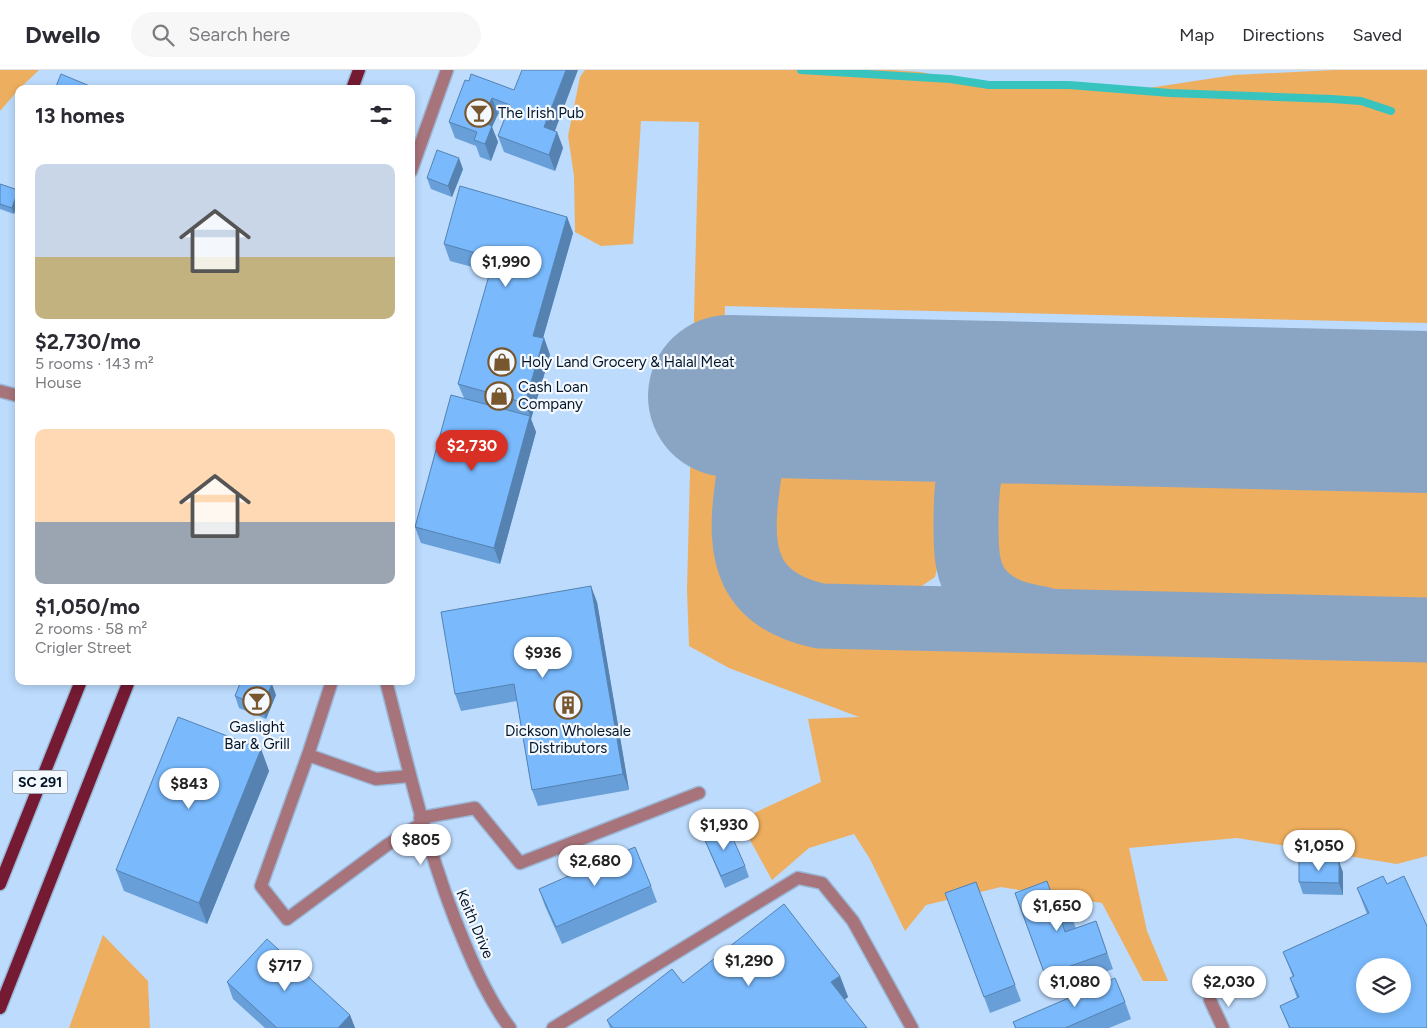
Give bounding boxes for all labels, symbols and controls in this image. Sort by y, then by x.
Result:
search box [131,12,481,57]
text: Dwello [25,20,101,49]
icon: search [149,21,177,49]
text: Search here [189,23,290,46]
text: Map [1179,24,1214,46]
text: Directions [1242,24,1324,46]
text: Saved [1352,24,1402,46]
bar icon: The Irish Pub [464,98,494,128]
icon: filters [367,101,395,129]
text: 13 homes [35,103,124,128]
place label: The Irish Pub [498,104,584,122]
icon: home [170,196,260,286]
pin: $1,990 [465,246,547,288]
text: $1,990 [482,252,530,271]
text: $2,730/mo [35,329,141,354]
shop icon: Holy Land Grocery & Halal Meat [487,347,517,377]
place label: Holy Land Grocery & Halal Meat [521,353,735,371]
text: 5 rooms · 143 m² [35,354,154,373]
text: House [35,373,81,392]
place label: Cash Loan Company [518,378,588,413]
shop icon: Cash Loan Company [484,381,514,411]
pin: $2,730 [431,430,513,472]
text: $2,730 [447,436,497,455]
icon: home [170,461,260,551]
text: $1,050/mo [35,594,140,619]
text: 2 rooms · 58 m² [35,619,147,638]
pin: $936 [513,636,573,679]
text: Crigler Street [35,638,131,657]
text: $936 [525,643,561,662]
bar icon: Gaslight Bar & Grill [242,686,272,716]
building icon: Dickson Wholesale Distributors [553,690,583,720]
place label: Gaslight Bar & Grill [224,718,290,753]
place label: Dickson Wholesale Distributors [505,722,631,757]
pin: $843 [159,768,219,810]
road number: SC 291 [12,770,68,794]
text: $843 [170,774,208,793]
pin: $1,930 [683,808,765,851]
text: $1,930 [700,815,748,834]
pin: $805 [391,824,451,866]
text: $805 [402,830,440,849]
pin: $1,050 [1278,830,1360,872]
text: $1,050 [1294,836,1344,855]
pin: $2,680 [554,844,636,887]
text: $2,680 [569,851,621,870]
street label: Keith Drive [452,887,498,961]
pin: $1,650 [1016,890,1098,932]
text: $1,650 [1033,896,1081,915]
pin: $1,290 [708,944,790,987]
pin: $717 [255,950,315,992]
text: $1,290 [725,951,773,970]
text: $717 [268,956,302,975]
map controls [1356,958,1411,1013]
button: layers [1356,958,1411,1013]
pin: $1,080 [1034,966,1116,1008]
pin: $2,030 [1188,966,1270,1008]
text: $1,080 [1050,972,1100,991]
text: $2,030 [1203,972,1255,991]

